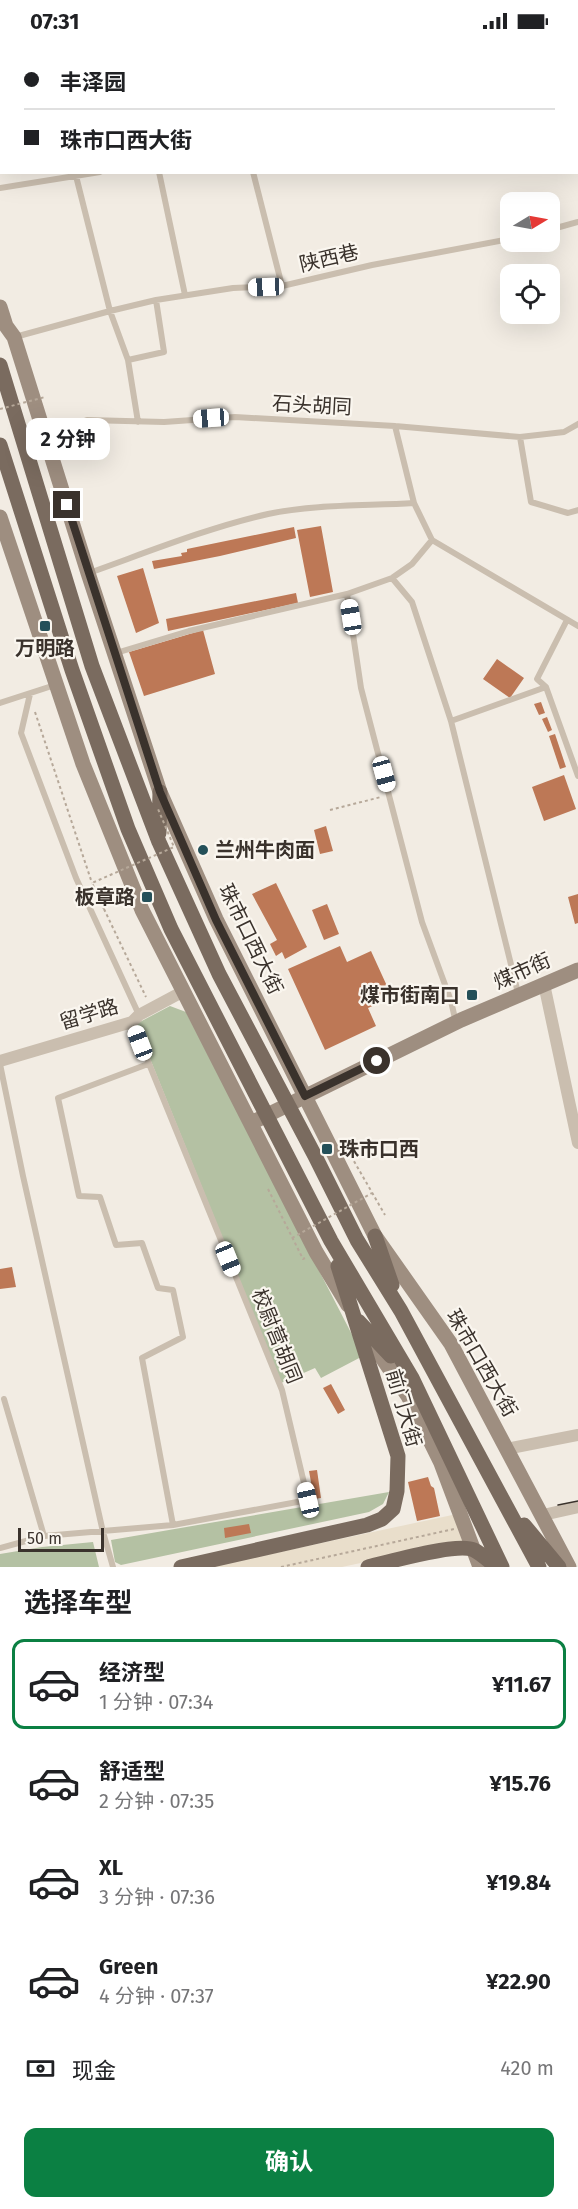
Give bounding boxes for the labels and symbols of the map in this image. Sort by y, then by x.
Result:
north arrow [500,192,560,252]
street label: 陕西巷 [297,240,361,276]
car [248,277,284,297]
street label: 石头胡同 [271,391,353,419]
car [192,408,230,428]
callout: 2 分钟 [25,418,109,460]
route end [53,491,80,518]
car [339,598,363,636]
marker: 万明路 [38,619,52,633]
place label: 万明路 [15,636,75,660]
car [371,754,397,794]
place label: 兰州牛肉面 [215,838,315,862]
marker: 兰州牛肉面 [196,843,210,857]
street label: 珠市口西大街 [214,880,288,998]
place label: 板章路 [75,885,135,909]
marker: 板章路 [140,890,154,904]
street label: 煤市街 [490,948,554,994]
place label: 煤市街南口 [360,983,460,1007]
marker: 煤市街南口 [465,988,479,1002]
street label: 留学路 [57,994,121,1034]
car [125,1023,155,1063]
route start [363,1047,390,1074]
place label: 珠市口西 [339,1137,419,1161]
marker: 珠市口西 [320,1142,334,1156]
car [213,1239,243,1279]
street label: 校尉营胡同 [247,1285,307,1387]
street label: 珠市口西大街 [442,1305,522,1421]
street label: 前门大街 [381,1366,427,1450]
car [295,1480,321,1520]
scale bar [18,1525,104,1552]

